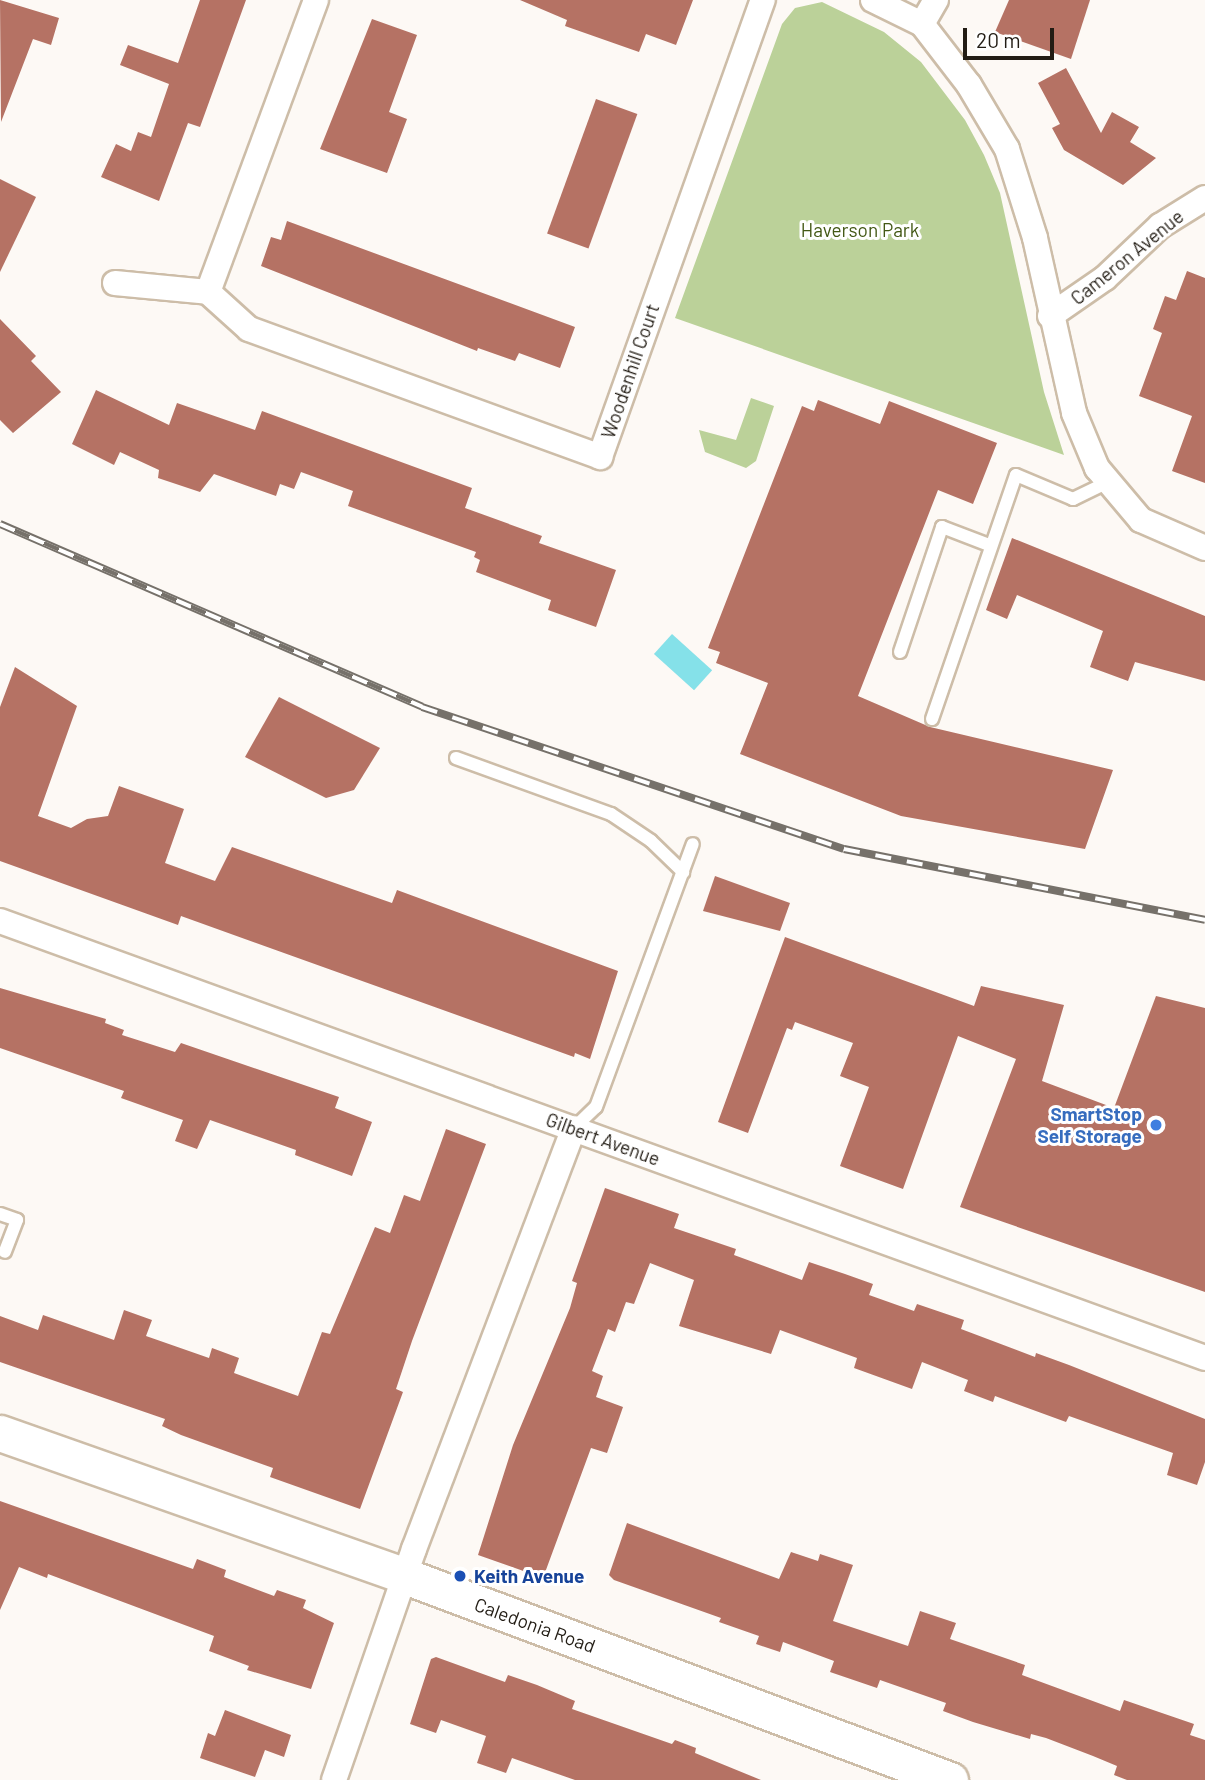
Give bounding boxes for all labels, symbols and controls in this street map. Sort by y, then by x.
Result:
scale bar [967,14,1058,58]
text: 20 m [976,27,1021,52]
street label: Cameron Avenue [1066,205,1188,309]
park label: Haverson Park [801,219,919,241]
street label: Woodenhill Court [596,301,664,441]
place label: SmartStop Self Storage [1037,1103,1142,1147]
street label: Gilbert Avenue [543,1108,663,1170]
marker: SmartStop Self Storage [1148,1117,1164,1133]
place label: Keith Avenue [474,1565,584,1587]
marker: Keith Avenue [452,1568,468,1584]
street label: Caledonia Road [471,1593,599,1657]

